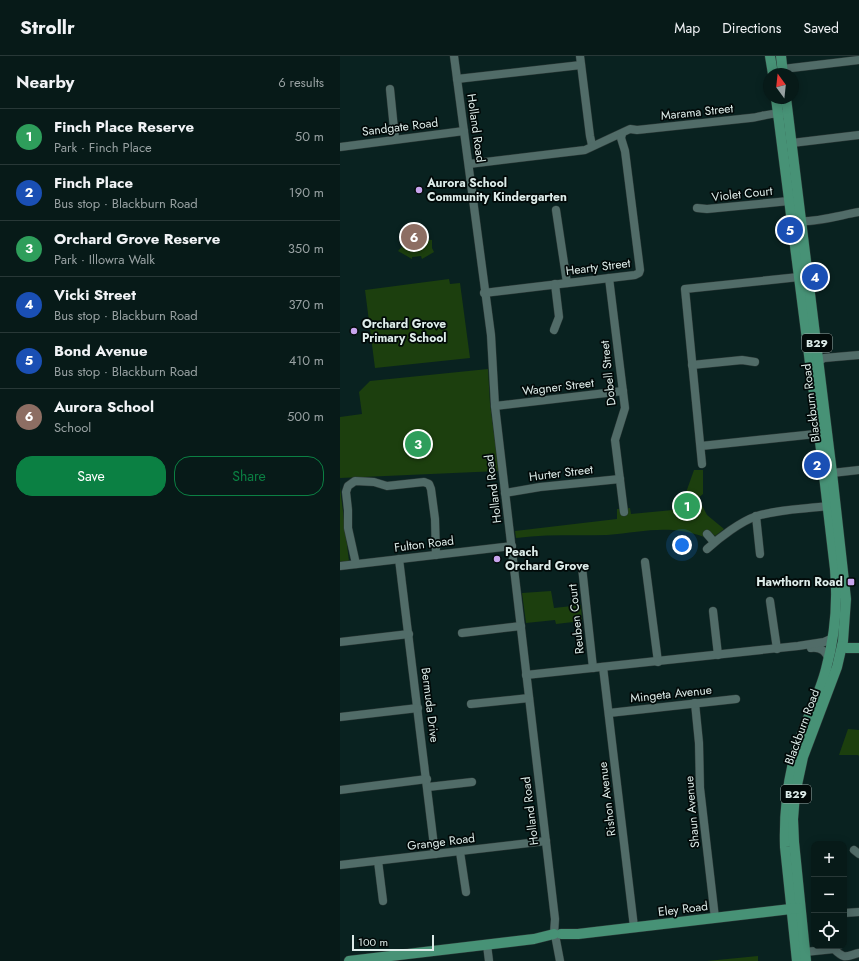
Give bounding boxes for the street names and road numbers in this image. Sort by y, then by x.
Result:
street label: Holland Road [462,93,490,163]
street label: Marama Street [660,99,734,125]
street label: Sandgate Road [361,113,439,141]
street label: Violet Court [711,182,773,206]
street label: Hearty Street [565,254,631,280]
road number: B29 [802,334,832,352]
street label: Dobell Street [596,339,620,407]
street label: Blackburn Road [797,363,825,443]
street label: Wagner Street [521,374,595,400]
street label: Holland Road [480,454,506,524]
street label: Hurter Street [528,460,594,486]
street label: Fulton Road [393,531,455,557]
street label: Reuben Court [563,583,589,655]
street label: Bermuda Drive [416,666,444,744]
street label: Mingeta Avenue [629,681,713,707]
street label: Blackburn Road [780,687,824,767]
street label: Rishon Avenue [594,761,620,837]
street label: Shaun Avenue [680,775,704,849]
street label: Holland Road [517,776,543,846]
road number: B29 [781,785,811,803]
street label: Grange Road [406,829,476,855]
street label: Eley Road [657,897,709,921]

